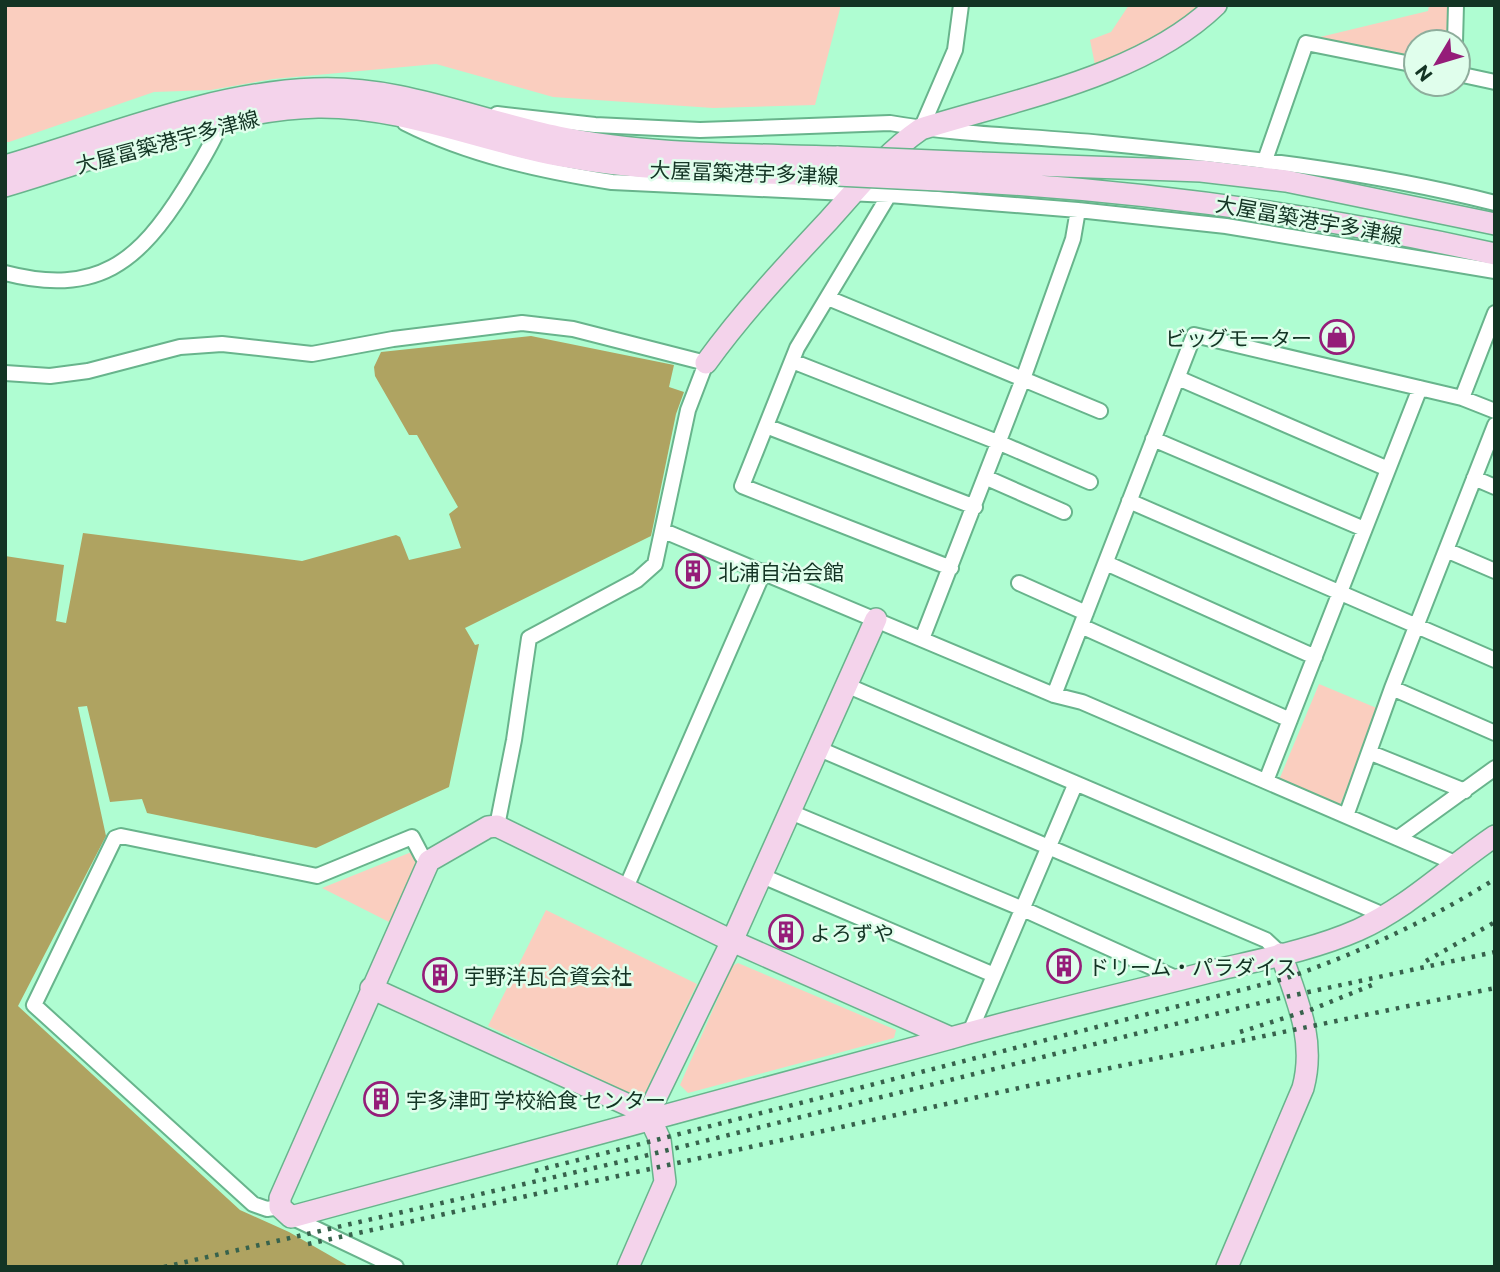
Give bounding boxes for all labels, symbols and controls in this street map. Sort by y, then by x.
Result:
north arrow [1402,28,1472,98]
text: N [1410,61,1437,86]
street label: 大屋冨築港宇多津線 [72,104,262,178]
street label: 大屋冨築港宇多津線 [649,156,839,188]
street label: 大屋冨築港宇多津線 [1214,190,1404,248]
shop icon: ビッグモーター [1318,318,1356,356]
place label: ビッグモーター [1165,325,1312,350]
building icon: 北浦自治会館 [674,552,712,590]
place label: 北浦自治会館 [718,559,844,584]
building icon: よろずや [767,913,805,951]
place label: よろずや [810,920,894,945]
building icon: ドリーム・パラダイス [1045,947,1083,985]
place label: ドリーム・パラダイス [1088,954,1297,979]
building icon: 宇野洋瓦合資会社 [421,956,459,994]
place label: 宇野洋瓦合資会社 [464,963,632,988]
building icon: 宇多津町 学校給食 センター [362,1080,400,1118]
place label: 宇多津町 学校給食 センター [406,1087,666,1112]

